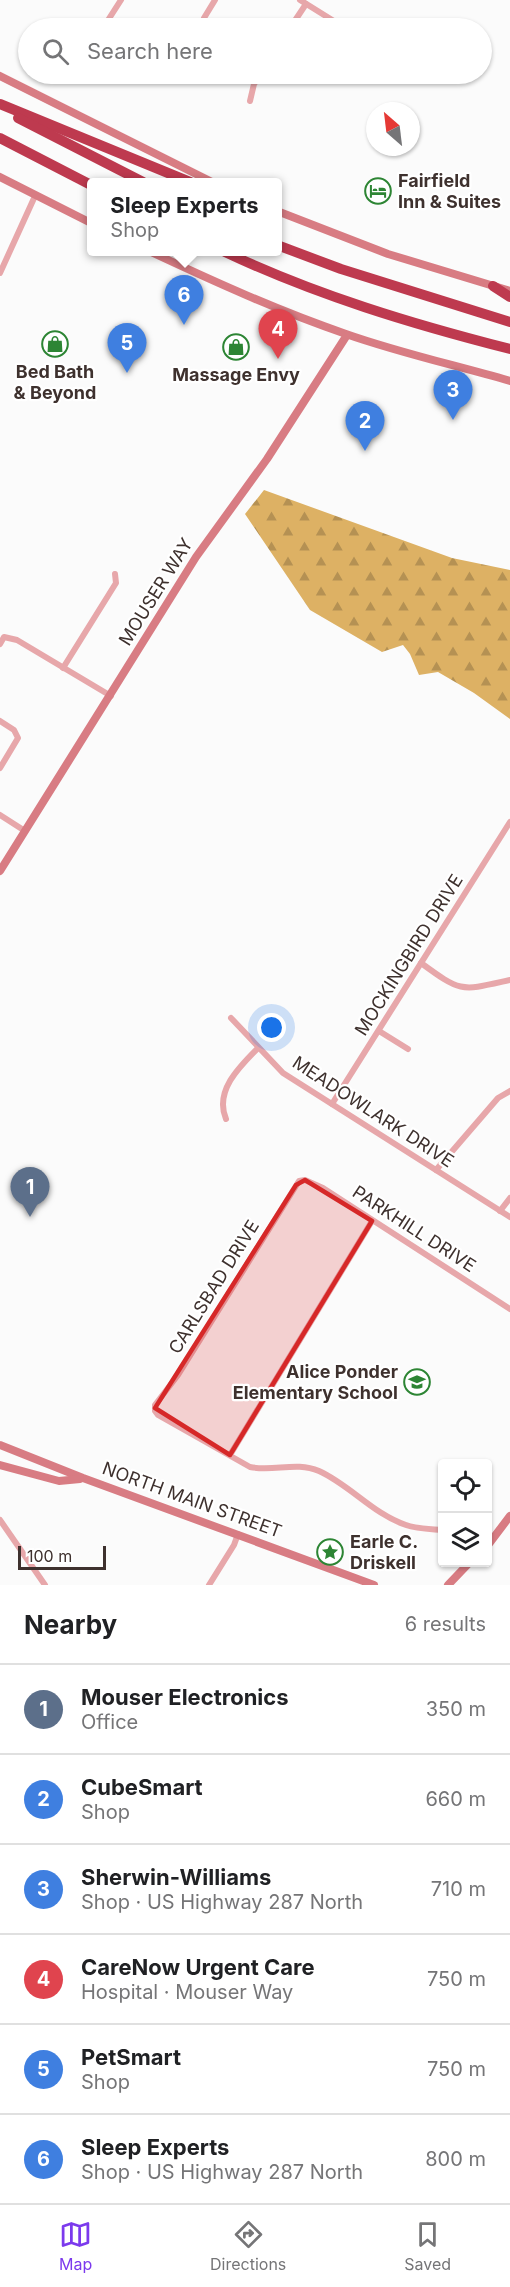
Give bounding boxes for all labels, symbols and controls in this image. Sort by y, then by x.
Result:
search box [18,18,492,84]
icon: search [39,35,72,68]
text: Search here [87,38,213,64]
north arrow [366,102,420,156]
place label: Fairfield Inn & Suites [398,170,501,212]
hotel icon: Fairfield Inn & Suites [363,176,393,206]
popup [87,178,282,256]
text: Sleep Experts [110,192,259,218]
text: Shop [110,218,159,242]
pin: 6 [164,276,204,325]
pin: 4 [258,310,298,359]
pin: 5 [108,324,146,373]
shop icon: Bed Bath & Beyond [40,329,70,359]
shop icon: Massage Envy [221,332,251,362]
place label: Bed Bath & Beyond [14,361,96,403]
place label: Massage Envy [172,364,300,385]
pin: 3 [434,370,472,420]
pin: 2 [346,402,385,451]
street label: MOUSER WAY [114,534,197,649]
street label: MOCKINGBIRD DRIVE [350,870,467,1039]
your location [257,1013,286,1042]
street label: MEADOWLARK DRIVE [289,1052,458,1172]
pin: 1 [10,1168,50,1217]
street label: PARKHILL DRIVE [349,1181,480,1276]
street label: CARLSBAD DRIVE [164,1216,263,1357]
place label: Alice Ponder Elementary School [233,1361,398,1403]
school or university icon: Alice Ponder Elementary School [402,1367,432,1397]
street label: NORTH MAIN STREET [100,1457,285,1542]
map controls [438,1459,492,1567]
button: locate [438,1459,492,1513]
button: layers [438,1513,492,1567]
place label: Earle C. Driskell [350,1531,418,1573]
place icon: Earle C. Driskell [315,1537,345,1567]
scale bar [18,1543,106,1570]
text: 100 m [27,1546,72,1566]
text: Nearby [24,1609,117,1640]
text: 6 results [405,1612,486,1636]
text: Mouser Electronics [81,1684,289,1710]
text: 1 [39,1697,48,1721]
text: 350 m [426,1697,486,1721]
text: Office [81,1710,138,1734]
text: CubeSmart [81,1774,203,1800]
text: 2 [37,1787,50,1811]
text: 660 m [425,1787,486,1811]
text: Shop [81,1800,130,1824]
text: Sherwin-Williams [81,1864,271,1890]
text: 3 [37,1877,50,1901]
text: 710 m [431,1877,486,1901]
text: Shop · US Highway 287 North [81,1890,363,1914]
text: CareNow Urgent Care [81,1954,315,1980]
text: 4 [37,1967,50,1991]
text: 750 m [427,1967,486,1991]
text: Hospital · Mouser Way [81,1980,293,2004]
text: PetSmart [81,2044,181,2070]
text: 5 [37,2057,50,2081]
text: 750 m [427,2057,486,2081]
text: Shop [81,2070,130,2094]
text: Sleep Experts [81,2134,229,2160]
text: 6 [37,2147,50,2171]
text: 800 m [425,2147,486,2171]
text: Shop · US Highway 287 North [81,2160,363,2184]
tab: Map [59,2218,92,2274]
tab: Directions [210,2218,286,2274]
tab: Saved [404,2218,451,2274]

